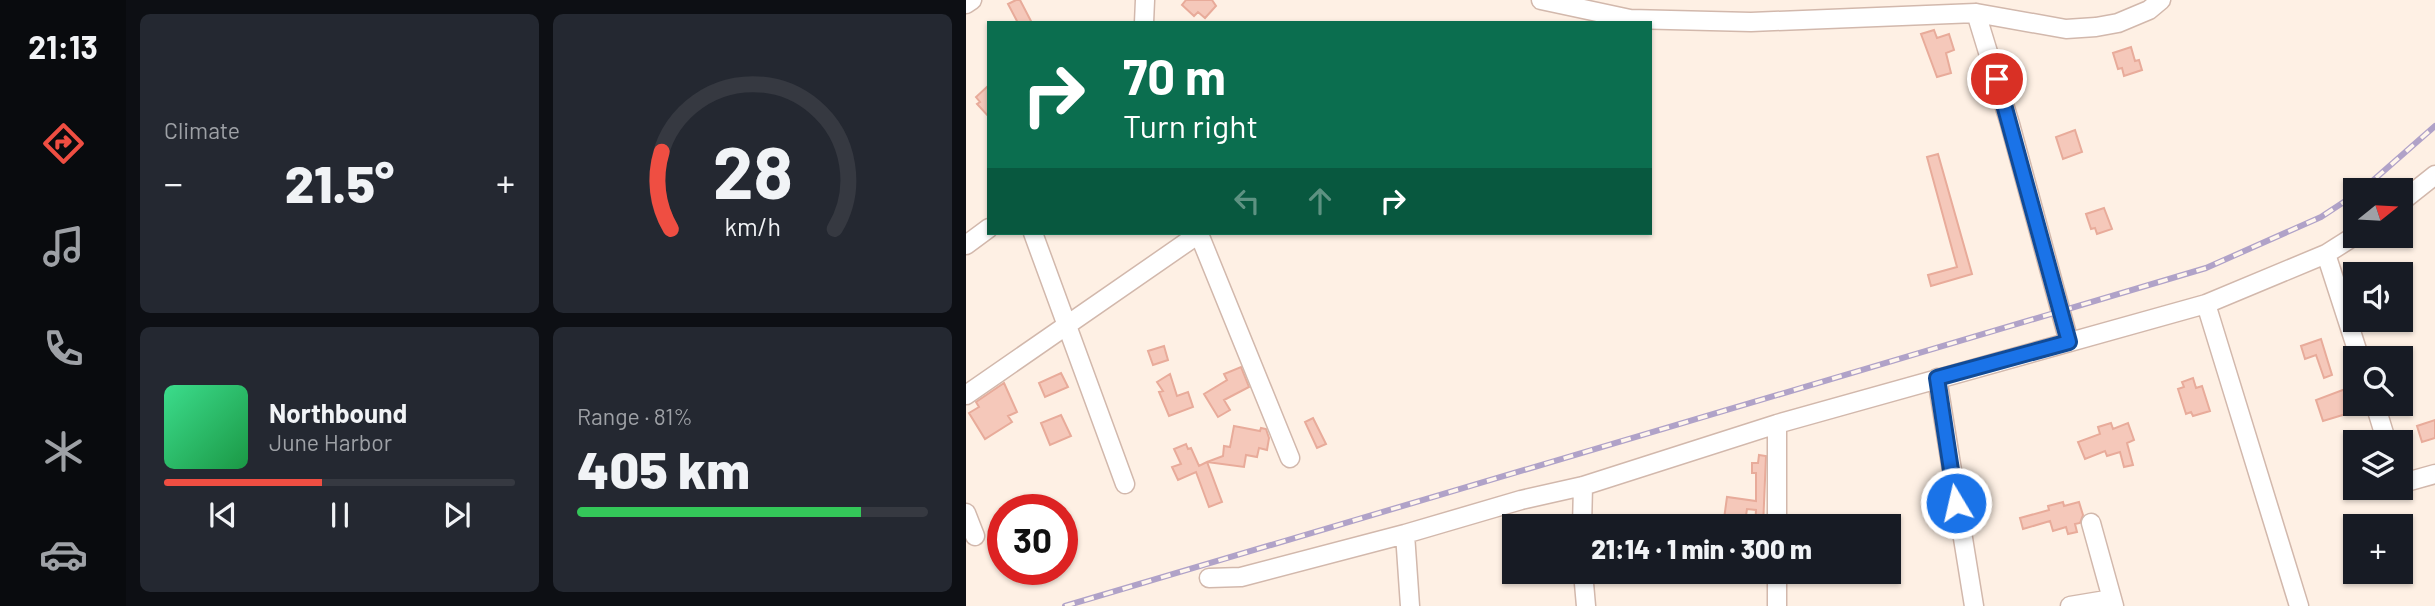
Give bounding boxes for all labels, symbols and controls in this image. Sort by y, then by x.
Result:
text: 21:13 [28,27,98,65]
text: 70 m [1123,46,1226,105]
icon: right [1008,49,1099,140]
pin [1967,49,2027,109]
icon: arrive [1978,60,2016,98]
text: Turn right [1123,106,1258,144]
text: Climate [164,116,240,144]
icon: directions [39,119,88,168]
text: 28 [712,127,793,215]
text: 21.5° [285,151,394,213]
text: − [164,159,183,205]
text: + [496,159,515,205]
north arrow [2343,178,2413,248]
map controls [2343,178,2413,584]
icon: left [1228,182,1266,220]
icon: ahead [1301,182,1339,220]
icon: right [1374,182,1412,220]
text: km/h [724,211,781,241]
icon: music [39,222,88,271]
button: sound [2343,262,2413,332]
icon: phone [39,324,88,373]
button: search [2343,346,2413,416]
text: Northbound [269,397,407,428]
text: Range · 81% [577,402,693,430]
icon: climate [39,427,88,476]
text: June Harbor [269,428,392,456]
button: layers [2343,430,2413,500]
text: 405 km [577,437,750,499]
position arrow [1919,466,1993,540]
speed limit sign: 30 [987,494,1078,585]
icon: previous [204,496,242,534]
icon: pause [321,496,359,534]
icon: next [438,496,476,534]
button: + [2343,514,2413,584]
icon: car [39,530,88,579]
text: 21:14 · 1 min · 300 m [1591,533,1812,564]

